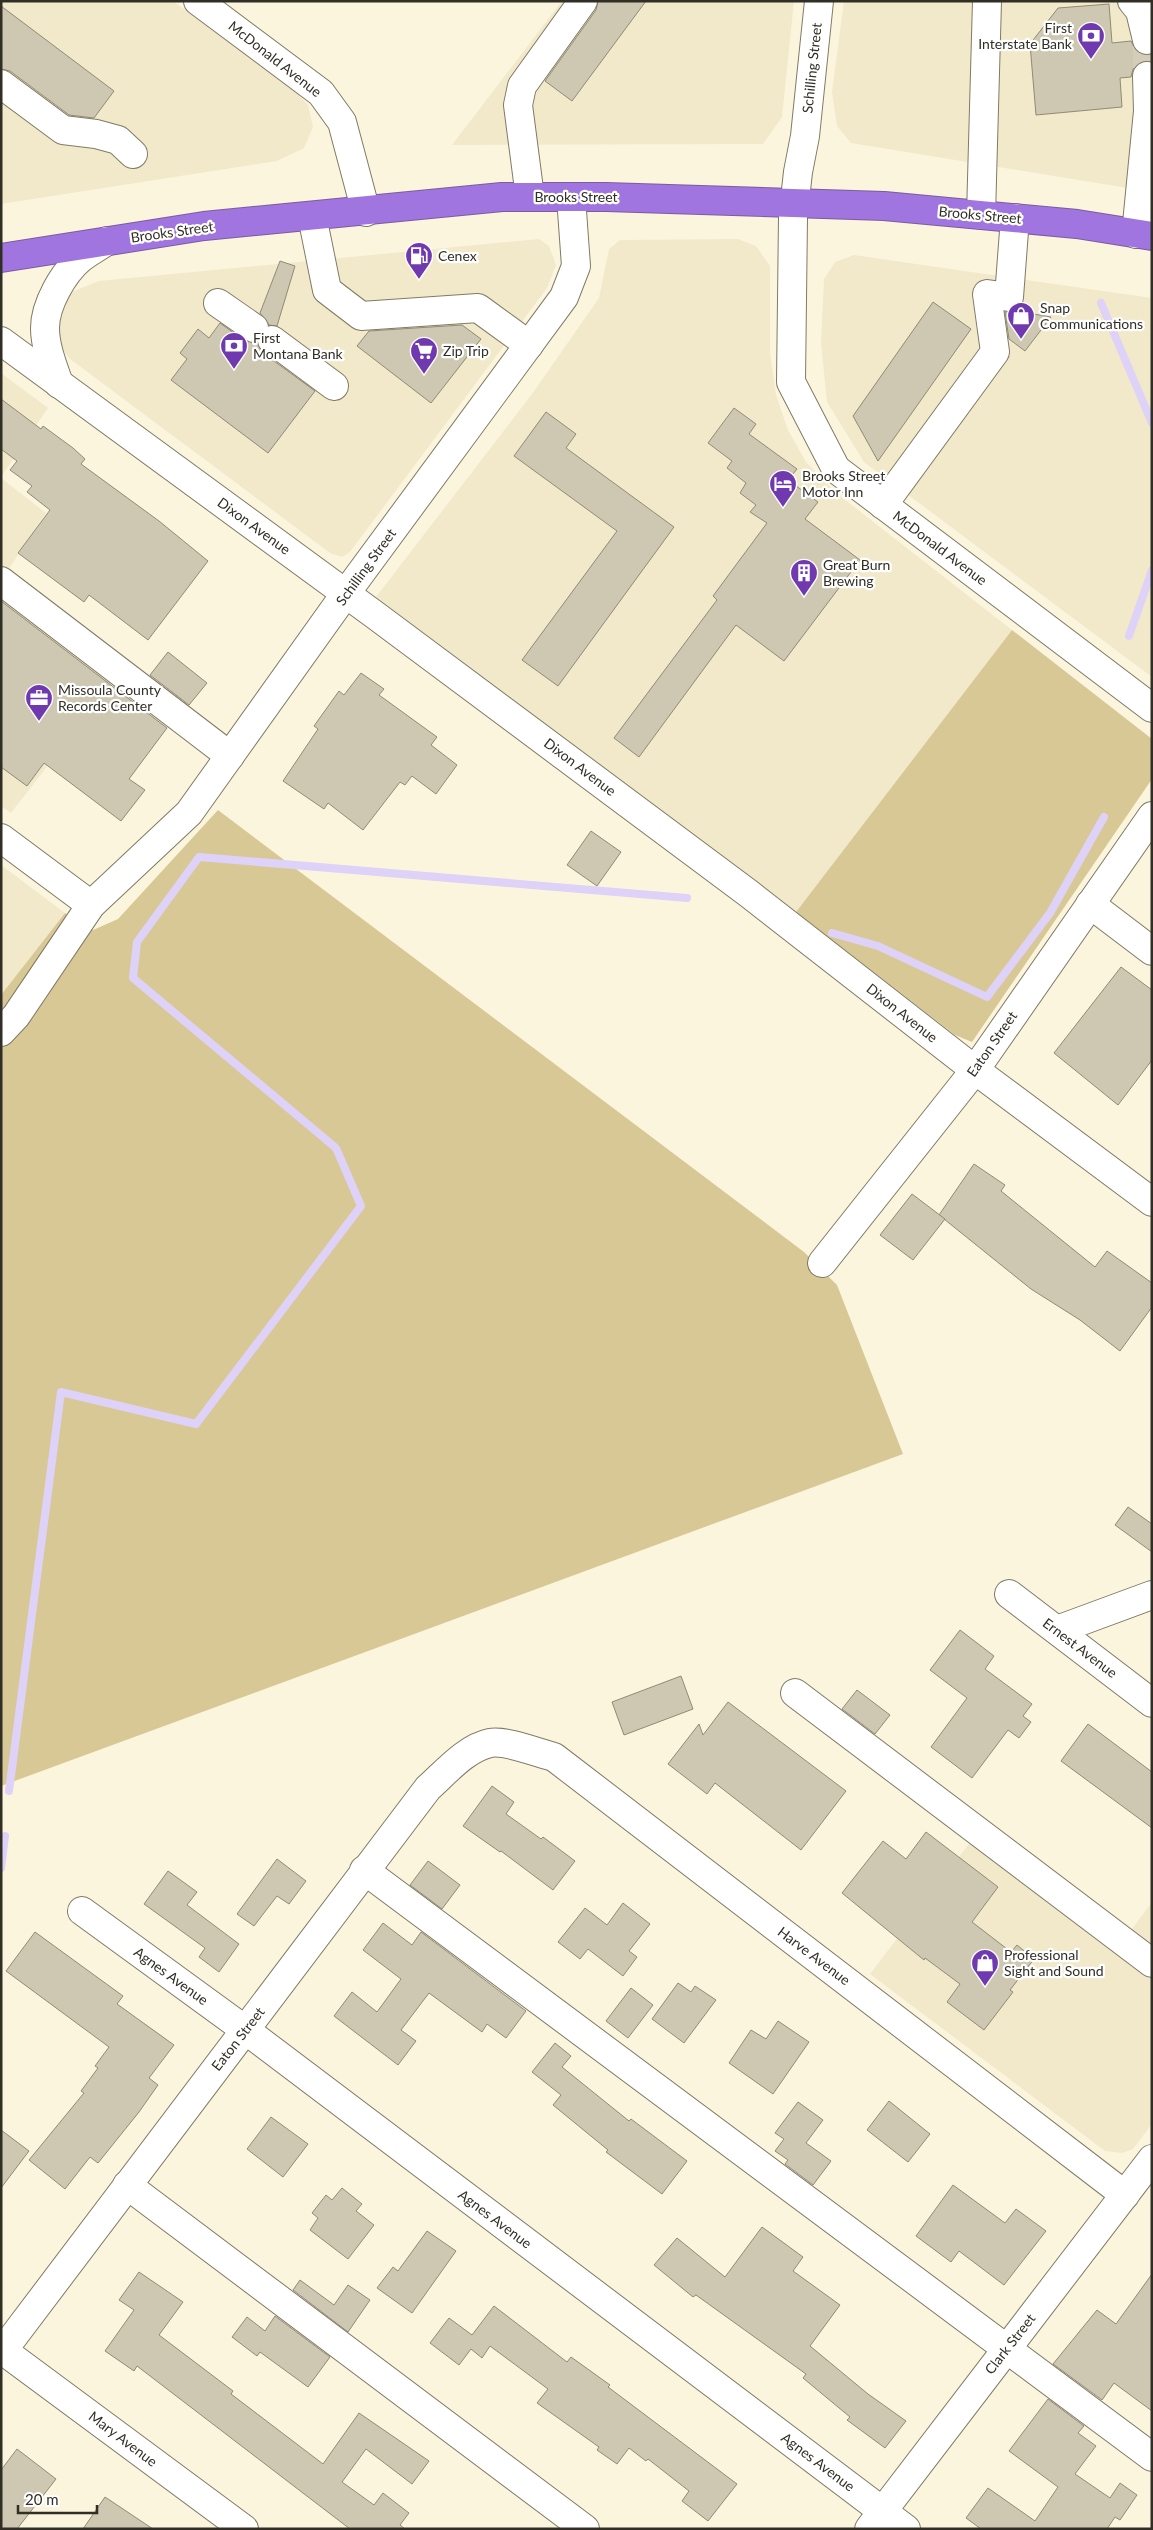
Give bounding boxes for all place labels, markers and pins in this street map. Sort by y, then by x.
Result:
place label: First Interstate Bank [978,19,1073,52]
bank icon: First Interstate Bank [1076,21,1106,60]
fuel station icon: Cenex [404,241,434,280]
place label: Cenex [438,247,477,264]
place label: Snap Communications [1040,299,1143,332]
shop icon: Snap Communications [1006,301,1036,340]
place label: First Montana Bank [253,329,343,362]
bank icon: First Montana Bank [219,331,249,370]
supermarket icon: Zip Trip [409,336,439,375]
place label: Zip Trip [443,342,489,359]
place label: Brooks Street Motor Inn [802,467,885,500]
hotel icon: Brooks Street Motor Inn [768,469,798,508]
place label: Great Burn Brewing [823,556,890,589]
building icon: Great Burn Brewing [789,558,819,597]
place label: Missoula County Records Center [58,681,162,714]
office icon: Missoula County Records Center [24,683,54,722]
place label: Professional Sight and Sound [1004,1946,1104,1979]
shop icon: Professional Sight and Sound [970,1948,1000,1987]

